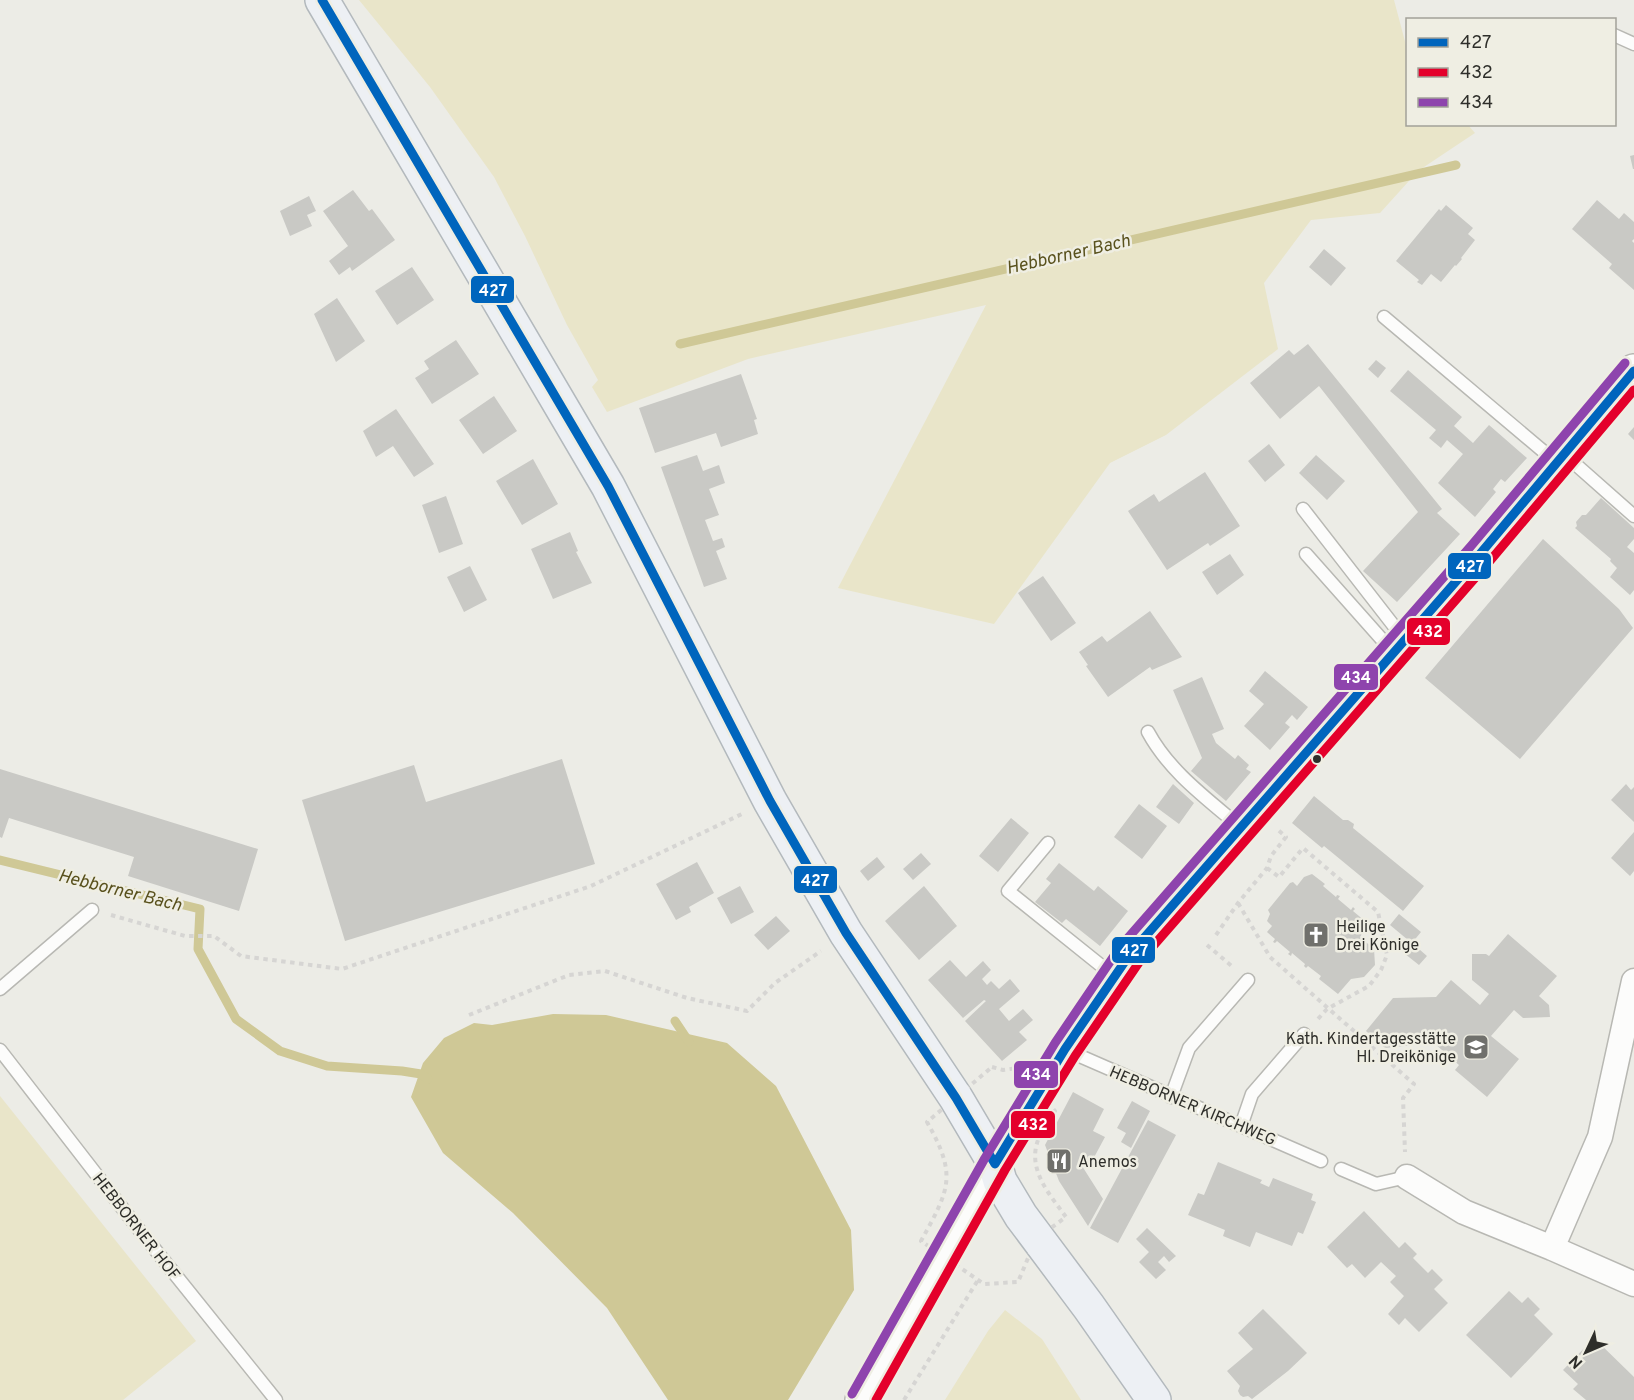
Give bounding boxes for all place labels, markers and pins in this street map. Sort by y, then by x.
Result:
unlabelled marker [1311,753,1323,765]
place label: Heilige Drei Könige [1336,918,1419,956]
church icon: Heilige Drei Könige [1301,920,1331,950]
place label: Kath. Kindertagesstätte Hl. Dreikönige [1286,1030,1456,1068]
school or university icon: Kath. Kindertagesstätte Hl. Dreikönige [1461,1032,1491,1062]
restaurant icon: Anemos [1044,1146,1074,1176]
place label: Anemos [1078,1153,1137,1173]

